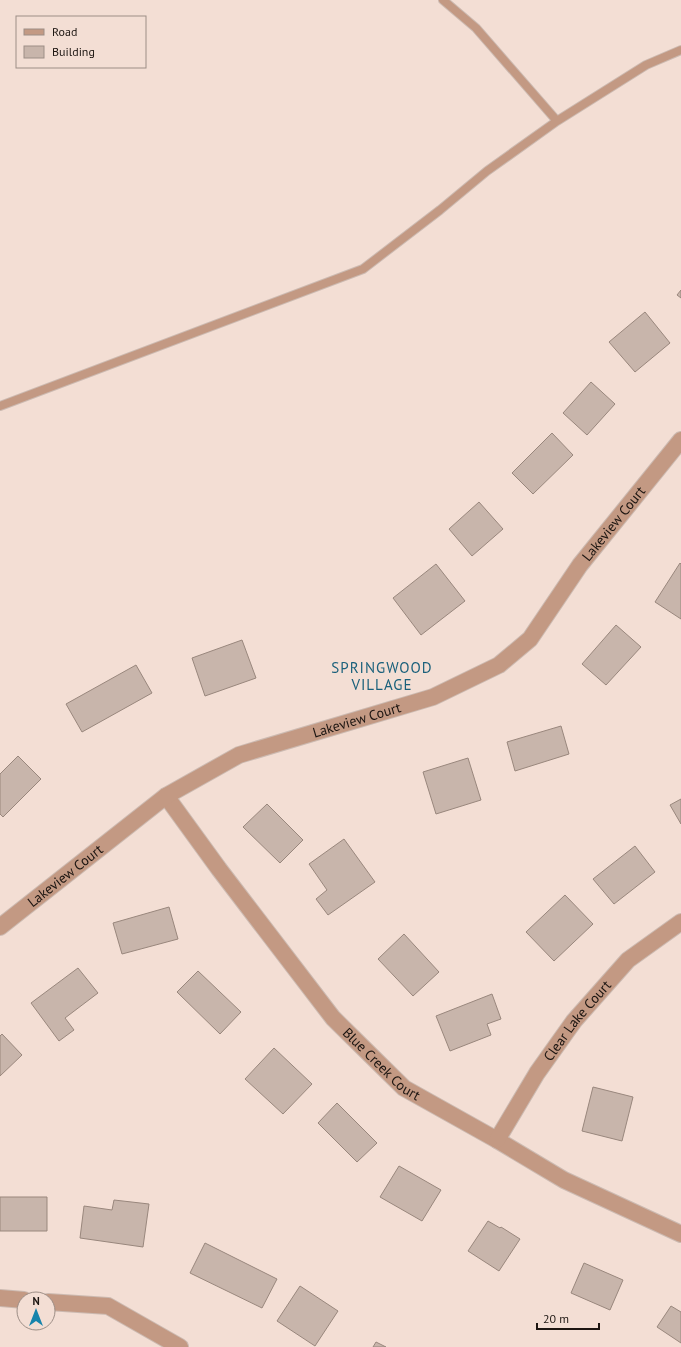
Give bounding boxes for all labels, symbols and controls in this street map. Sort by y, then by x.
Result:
legend [16,16,146,68]
text: Road [52,24,77,39]
text: Building [52,44,95,59]
street label: Lakeview Court [578,482,649,565]
district label: SPRINGWOOD VILLAGE [331,658,433,694]
street label: Lakeview Court [310,698,403,741]
street label: Lakeview Court [24,840,107,911]
street label: Clear Lake Court [539,976,615,1065]
street label: Blue Creek Court [339,1024,424,1104]
north arrow [16,1291,56,1331]
text: N [32,1294,40,1308]
scale bar [537,1305,599,1331]
text: 20 m [543,1311,569,1326]

